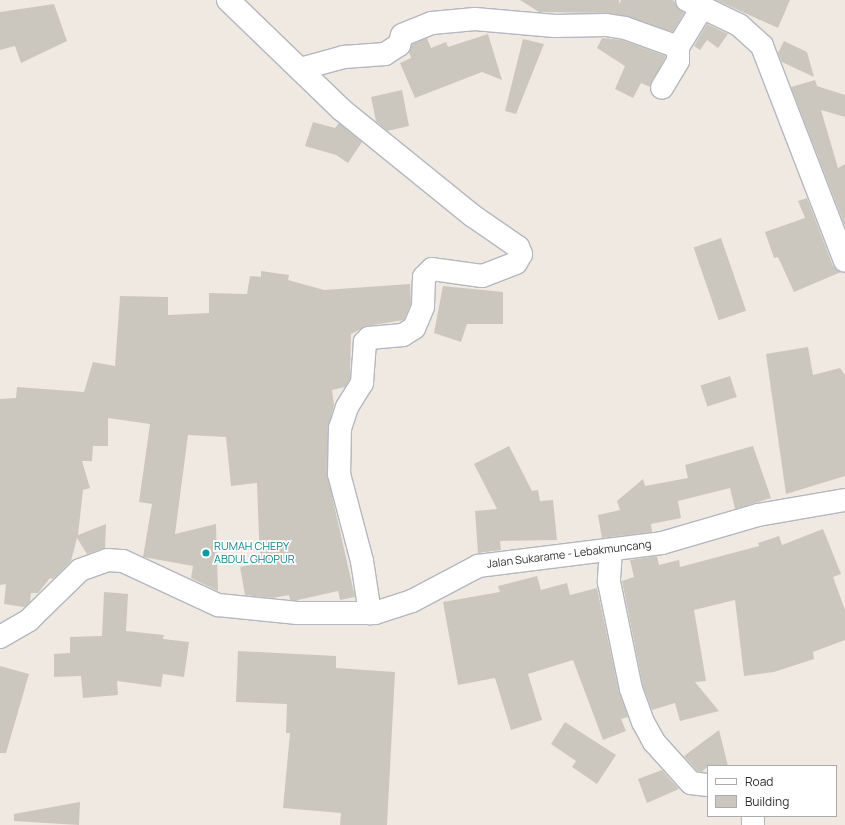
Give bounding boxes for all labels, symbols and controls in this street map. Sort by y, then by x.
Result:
street label: Jalan Sukarame - Lebakmuncang [486,537,652,571]
place label: RUMAH CHEPY ABDUL GHOPUR [214,540,295,566]
marker: RUMAH CHEPY ABDUL GHOPUR [201,548,211,558]
legend [707,765,837,817]
text: Road [745,773,773,790]
text: Building [745,793,789,810]

